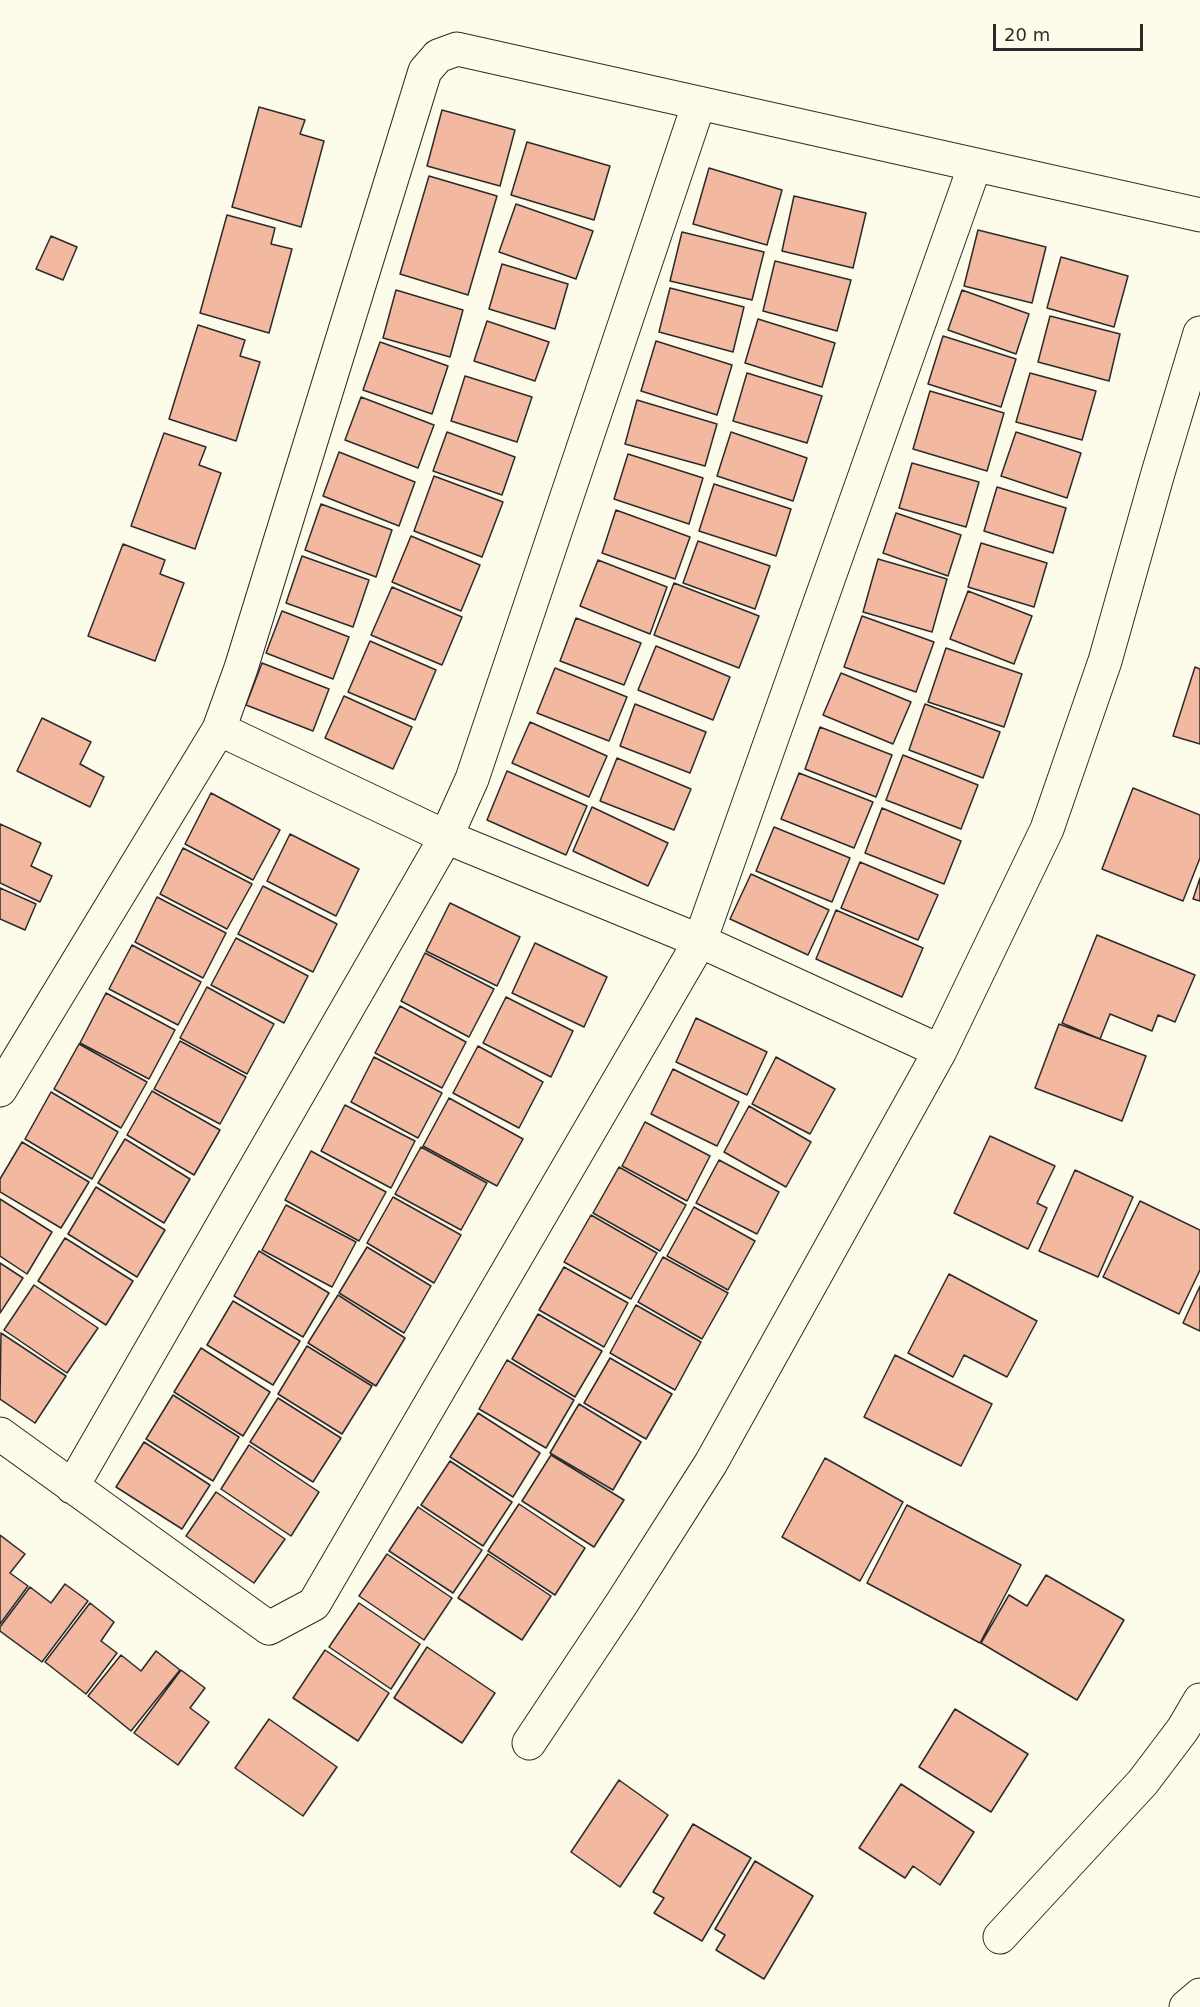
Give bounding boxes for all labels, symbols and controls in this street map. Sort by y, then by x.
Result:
scale bar [996,12,1146,50]
text: 20 m [1004,24,1050,45]

